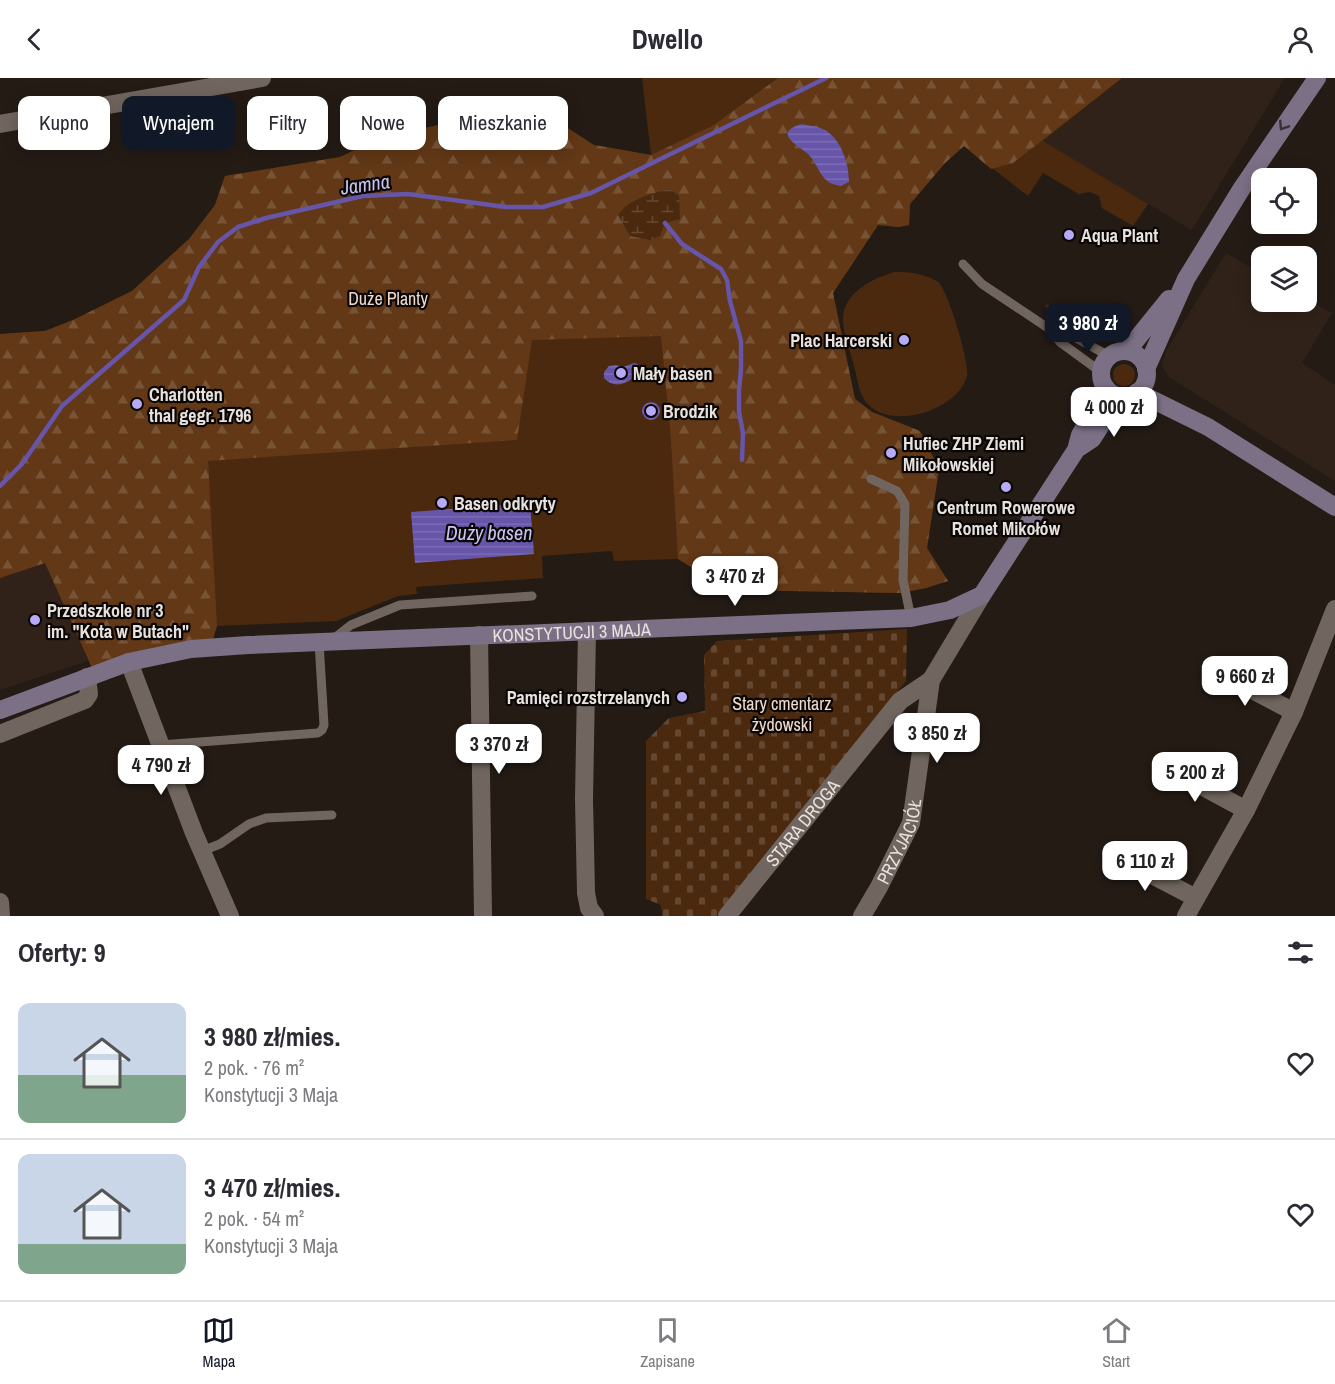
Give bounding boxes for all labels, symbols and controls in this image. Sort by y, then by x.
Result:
text: Dwello [632,21,703,57]
icon: back [18,23,51,56]
icon: person [1284,23,1317,56]
chip: Kupno [18,96,110,150]
chip: Wynajem [122,96,235,150]
chip: Filtry [247,96,328,150]
chip: Nowe [340,96,426,150]
chip: Mieszkanie [438,96,568,150]
one-way arrow [1279,119,1290,130]
water label: Jamna [338,167,391,201]
map controls [1251,168,1317,312]
button: locate [1251,168,1317,234]
place label: Aqua Plant [1081,223,1158,248]
marker: Aqua Plant [1062,228,1076,242]
button: layers [1251,246,1317,312]
park label: Duże Planty [348,286,428,311]
pin: 3 980 zł [1026,303,1150,354]
text: 3 980 zł [1059,309,1117,336]
place label: Plac Harcerski [790,328,892,353]
marker: Plac Harcerski [897,333,911,347]
place label: Mały basen [633,361,713,386]
marker: Mały basen [614,366,628,380]
place label: Charlotten thal gegr. 1796 [149,382,252,428]
pin: 4 000 zł [1052,387,1176,438]
text: 4 000 zł [1085,393,1143,420]
marker: Charlotten thal gegr. 1796 [130,397,144,411]
place label: Brodzik [663,399,718,424]
marker: Brodzik [644,404,658,418]
place label: Hufiec ZHP Ziemi Mikołowskiej [903,431,1024,477]
marker: Hufiec ZHP Ziemi Mikołowskiej [884,446,898,460]
marker: Centrum Rowerowe Romet Mikołów [999,480,1013,494]
place label: Basen odkryty [454,491,557,516]
place label: Centrum Rowerowe Romet Mikołów [937,495,1075,541]
marker: Basen odkryty [435,496,449,510]
water label: Duży basen [446,519,532,546]
pin: 3 470 zł [673,556,797,607]
text: 3 470 zł [706,562,764,589]
place label: Przedszkole nr 3 im. "Kota w Butach" [47,598,189,644]
marker: Przedszkole nr 3 im. "Kota w Butach" [28,613,42,627]
street label: KONSTYTUCJI 3 MAJA [492,616,651,648]
pin: 9 660 zł [1183,656,1307,707]
text: 9 660 zł [1216,662,1274,689]
place label: Pamięci rozstrzelanych [507,685,670,710]
marker: Pamięci rozstrzelanych [675,690,689,704]
park label: Stary cmentarz żydowski [732,691,832,737]
pin: 3 850 zł [875,713,999,764]
text: 3 850 zł [908,719,966,746]
pin: 3 370 zł [437,724,561,775]
text: 3 370 zł [470,730,528,757]
pin: 4 790 zł [99,745,223,796]
text: 4 790 zł [132,751,190,778]
pin: 5 200 zł [1133,752,1257,803]
text: 5 200 zł [1166,758,1224,785]
street label: STARA DROGA [759,773,845,871]
street label: PRZYJACIÓŁ [870,797,927,888]
pin: 6 110 zł [1083,841,1207,892]
text: 6 110 zł [1116,847,1174,874]
text: Oferty: 9 [18,935,106,970]
icon: filters [1284,936,1317,969]
text: 3 980 zł/mies. [204,1019,340,1054]
icon: home [66,1027,138,1099]
icon: heart [1284,1047,1317,1080]
text: 2 pok. · 76 m² [204,1054,304,1081]
text: Konstytucji 3 Maja [204,1081,338,1108]
text: 3 470 zł/mies. [204,1170,340,1205]
icon: home [66,1178,138,1250]
icon: heart [1284,1198,1317,1231]
text: 2 pok. · 54 m² [204,1205,304,1232]
text: Konstytucji 3 Maja [204,1232,338,1259]
tab: Mapa [202,1314,235,1372]
tab: Zapisane [640,1314,695,1372]
tab: Start [1100,1314,1133,1372]

